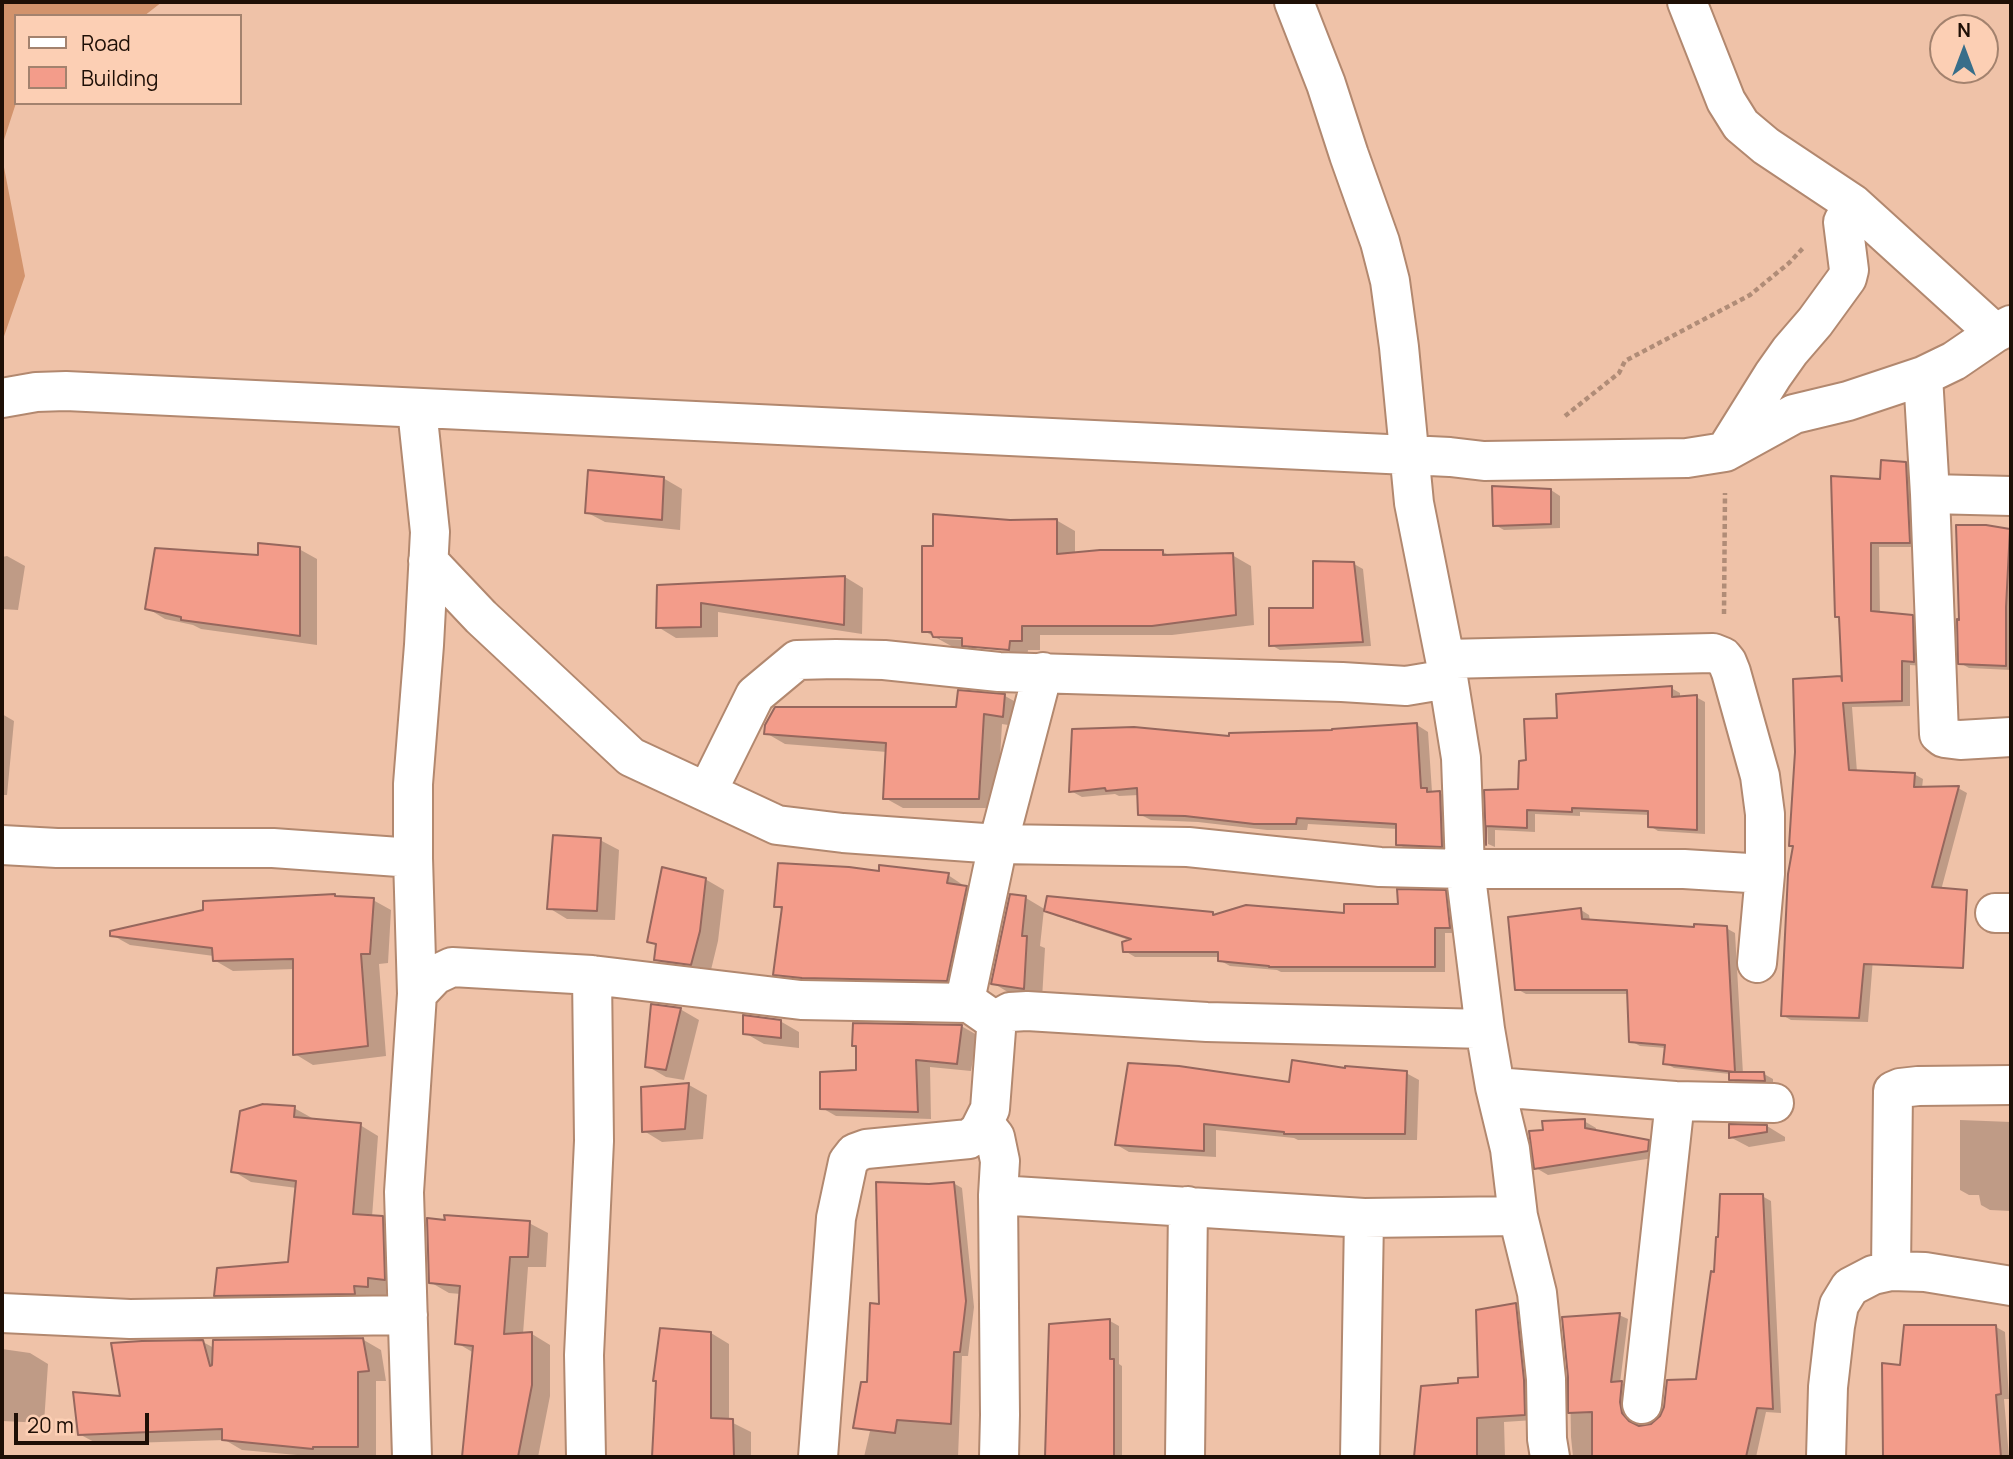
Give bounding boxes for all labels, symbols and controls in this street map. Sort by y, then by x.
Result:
legend [14,14,242,105]
north arrow [1929,14,1999,84]
text: N [1957,17,1971,43]
text: Road [81,29,131,57]
text: Building [81,64,158,92]
scale bar [18,1400,152,1444]
text: 20 m [27,1411,74,1439]

